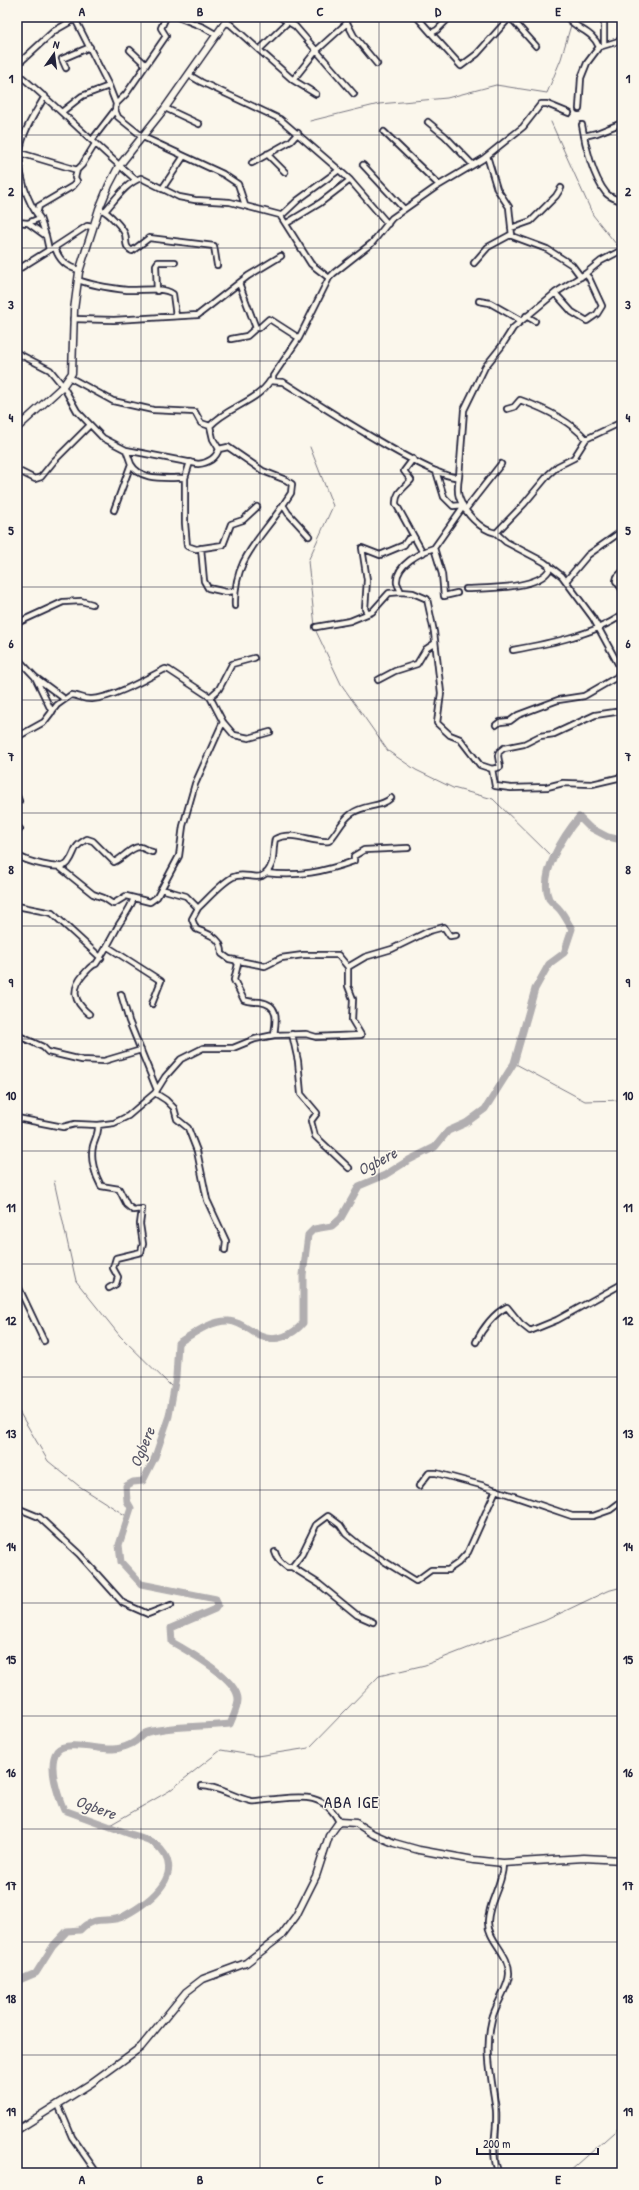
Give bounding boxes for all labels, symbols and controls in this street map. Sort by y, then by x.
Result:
text: A [79,2,86,20]
text: B [197,2,204,20]
text: C [316,2,324,20]
text: D [435,2,442,20]
text: E [555,2,561,20]
north arrow [34,34,74,74]
text: N [52,37,61,52]
text: 1 [9,69,14,87]
text: 1 [626,69,631,87]
text: 2 [8,182,15,200]
text: 2 [625,182,632,200]
text: 3 [8,295,14,313]
text: 3 [625,295,631,313]
text: 4 [9,408,14,426]
text: 4 [626,408,631,426]
text: 5 [8,521,14,539]
text: 5 [625,521,631,539]
text: 6 [8,634,14,652]
text: 6 [625,634,631,652]
text: 7 [7,747,15,765]
text: 7 [624,747,632,765]
text: 8 [8,860,14,878]
text: 8 [625,860,631,878]
text: 9 [9,973,14,991]
text: 9 [626,973,631,991]
text: 10 [6,1086,16,1104]
text: 10 [623,1086,633,1104]
water label: Ogbere [354,1141,401,1180]
text: 11 [6,1198,16,1216]
text: 11 [623,1198,633,1216]
text: 12 [6,1311,17,1329]
text: 12 [623,1311,634,1329]
water label: Ogbere [124,1423,160,1470]
text: 13 [6,1424,16,1442]
text: 13 [623,1424,633,1442]
text: 14 [6,1537,16,1555]
text: 14 [623,1537,633,1555]
text: 15 [6,1650,17,1668]
text: 15 [623,1650,634,1668]
text: 16 [6,1763,17,1781]
text: 16 [623,1763,634,1781]
water label: Ogbere [73,1790,120,1825]
district label: ABA IGE [324,1790,380,1813]
text: 17 [5,1876,17,1894]
text: 17 [622,1876,634,1894]
text: 18 [6,1989,17,2007]
text: 18 [623,1989,634,2007]
text: 19 [6,2102,16,2120]
text: 19 [623,2102,633,2120]
scale bar [477,2130,598,2156]
text: 200 m [483,2135,510,2152]
text: A [79,2170,86,2188]
text: B [197,2170,204,2188]
text: C [316,2170,324,2188]
text: D [435,2170,442,2188]
text: E [555,2170,561,2188]

